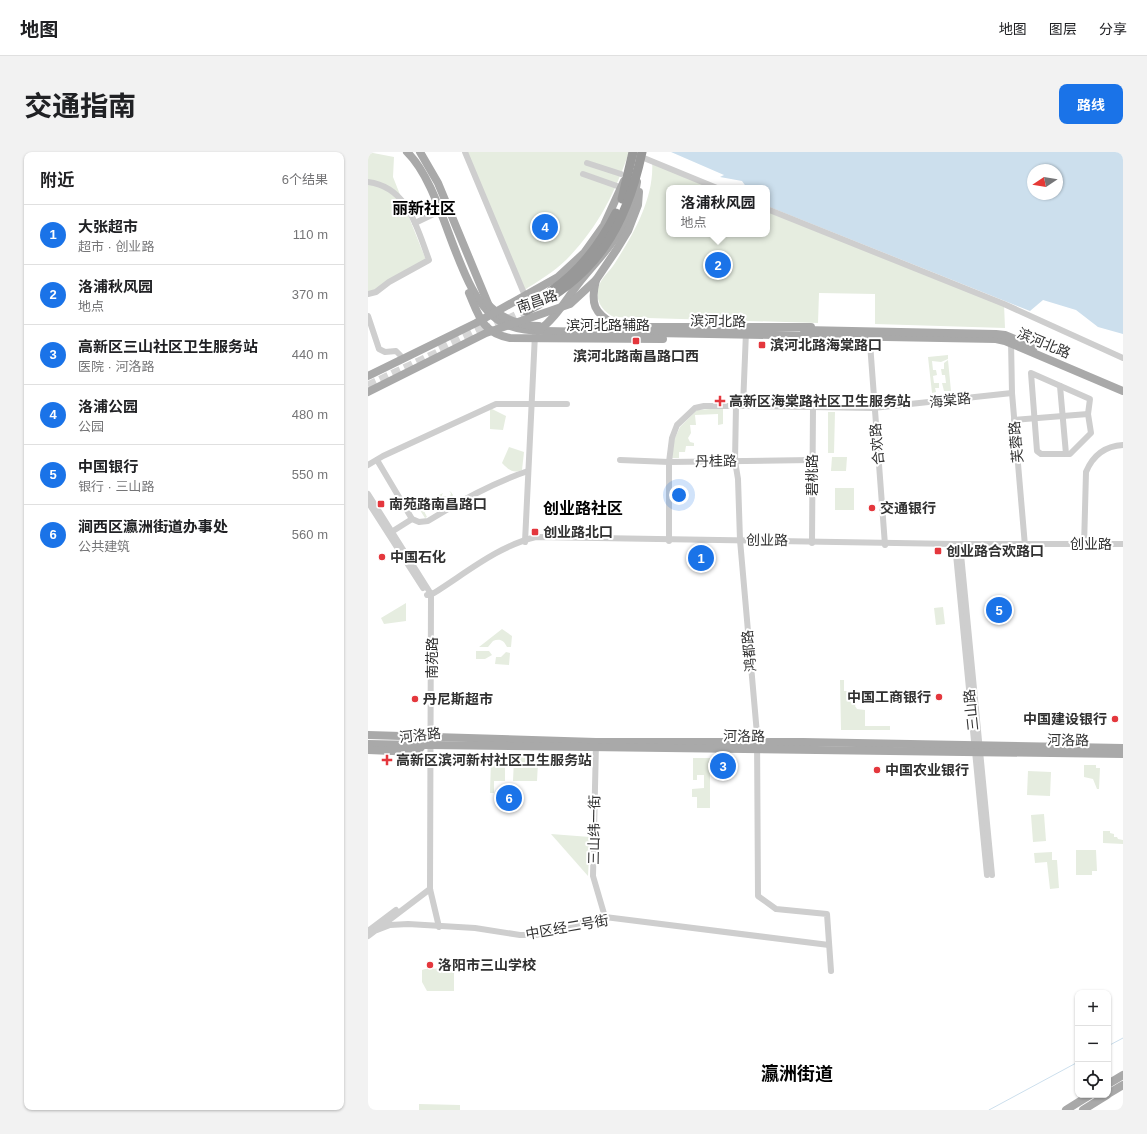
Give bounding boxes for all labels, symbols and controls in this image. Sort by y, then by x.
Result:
text: 地图 [20,19,58,40]
text: 地图 [999,21,1027,37]
text: 图层 [1049,21,1077,37]
text: 分享 [1099,21,1127,37]
button: 路线 [1059,84,1123,124]
text: 交通指南 [24,91,136,122]
north arrow [1027,164,1063,200]
text: 附近 [40,171,74,190]
text: 6个结果 [282,172,328,187]
popup [666,185,770,237]
text: 洛浦秋风园 [680,194,756,211]
district label: 丽新社区 [392,199,456,217]
pin: 4 [532,212,558,242]
text: 地点 [680,215,707,230]
text: 大张超市 [78,218,138,235]
text: 1 [49,227,57,242]
text: 110 m [293,227,328,242]
text: 超市 · 创业路 [78,239,155,254]
pin: 2 [705,250,731,280]
text: 洛浦秋风园 [78,278,153,295]
text: 2 [49,287,57,302]
text: 370 m [292,287,328,302]
street label: 南昌路 [515,287,559,315]
text: 地点 [78,299,104,314]
street label: 滨河北路 [690,313,746,329]
street label: 滨河北路辅路 [566,317,650,333]
street label: 滨河北路 [1015,325,1073,361]
marker: 滨河北路南昌路口西 [631,336,641,346]
place label: 滨河北路海棠路口 [770,337,882,353]
text: 高新区三山社区卫生服务站 [78,338,258,355]
marker: 滨河北路海棠路口 [757,340,767,350]
text: 3 [49,347,57,362]
text: 440 m [292,347,328,362]
place label: 滨河北路南昌路口西 [573,348,699,364]
text: 医院 · 河洛路 [78,359,155,374]
street label: 海棠路 [928,390,972,410]
place label: 高新区海棠路社区卫生服务站 [729,393,911,409]
marker: 高新区海棠路社区卫生服务站 [714,395,726,407]
text: 洛浦公园 [78,398,138,415]
text: 4 [49,407,57,422]
text: 480 m [292,407,328,422]
text: 公园 [78,419,104,434]
street label: 芙蓉路 [1006,420,1026,464]
street label: 合欢路 [867,422,887,466]
street label: 丹桂路 [695,453,737,469]
street label: 碧桃路 [804,454,820,496]
text: 中国银行 [78,458,138,475]
text: 5 [49,467,57,482]
text: 550 m [292,467,328,482]
text: 银行 · 三山路 [78,479,155,494]
your location [669,485,689,505]
place label: 南苑路南昌路口 [389,496,487,512]
marker: 南苑路南昌路口 [376,499,386,509]
district label: 创业路社区 [543,499,623,517]
place label: 交通银行 [880,500,936,516]
marker: 交通银行 [867,503,877,513]
text: 涧西区瀛洲街道办事处 [78,518,228,535]
place label: 创业路北口 [543,524,613,540]
text: 6 [49,527,57,542]
text: 560 m [292,527,328,542]
marker: 创业路北口 [530,527,540,537]
street label: 创业路 [746,532,788,548]
street label: 创业路 [1070,536,1112,552]
text: 公共建筑 [78,539,130,554]
pin: 1 [688,543,714,573]
place label: 创业路合欢路口 [946,543,1044,559]
marker: 创业路合欢路口 [933,546,943,556]
place label: 中国石化 [390,549,446,565]
marker: 中国石化 [377,552,387,562]
pin: 5 [986,595,1012,625]
street label: 鸿都路 [739,629,759,673]
street label: 南苑路 [424,637,440,679]
street label: 三山路 [961,688,981,732]
place label: 中国工商银行 [847,689,931,705]
place label: 丹尼斯超市 [423,691,493,707]
marker: 中国工商银行 [934,692,944,702]
marker: 丹尼斯超市 [410,694,420,704]
place label: 中国建设银行 [1023,711,1107,727]
marker: 中国建设银行 [1110,714,1120,724]
street label: 河洛路 [398,725,442,745]
street label: 河洛路 [723,728,765,744]
street label: 河洛路 [1047,732,1089,748]
pin: 3 [710,751,736,781]
place label: 高新区滨河新村社区卫生服务站 [396,752,592,768]
marker: 高新区滨河新村社区卫生服务站 [381,754,393,766]
place label: 中国农业银行 [885,762,969,778]
marker: 中国农业银行 [872,765,882,775]
pin: 6 [496,783,522,813]
street label: 三山纬一街 [585,795,603,865]
street label: 中区经二号街 [524,912,610,942]
place label: 洛阳市三山学校 [438,957,536,973]
marker: 洛阳市三山学校 [425,960,435,970]
map controls [1075,990,1111,1098]
button: + [1075,990,1111,1026]
button: − [1075,1026,1111,1062]
button: locate [1075,1062,1111,1098]
district label: 瀛洲街道 [761,1063,833,1084]

